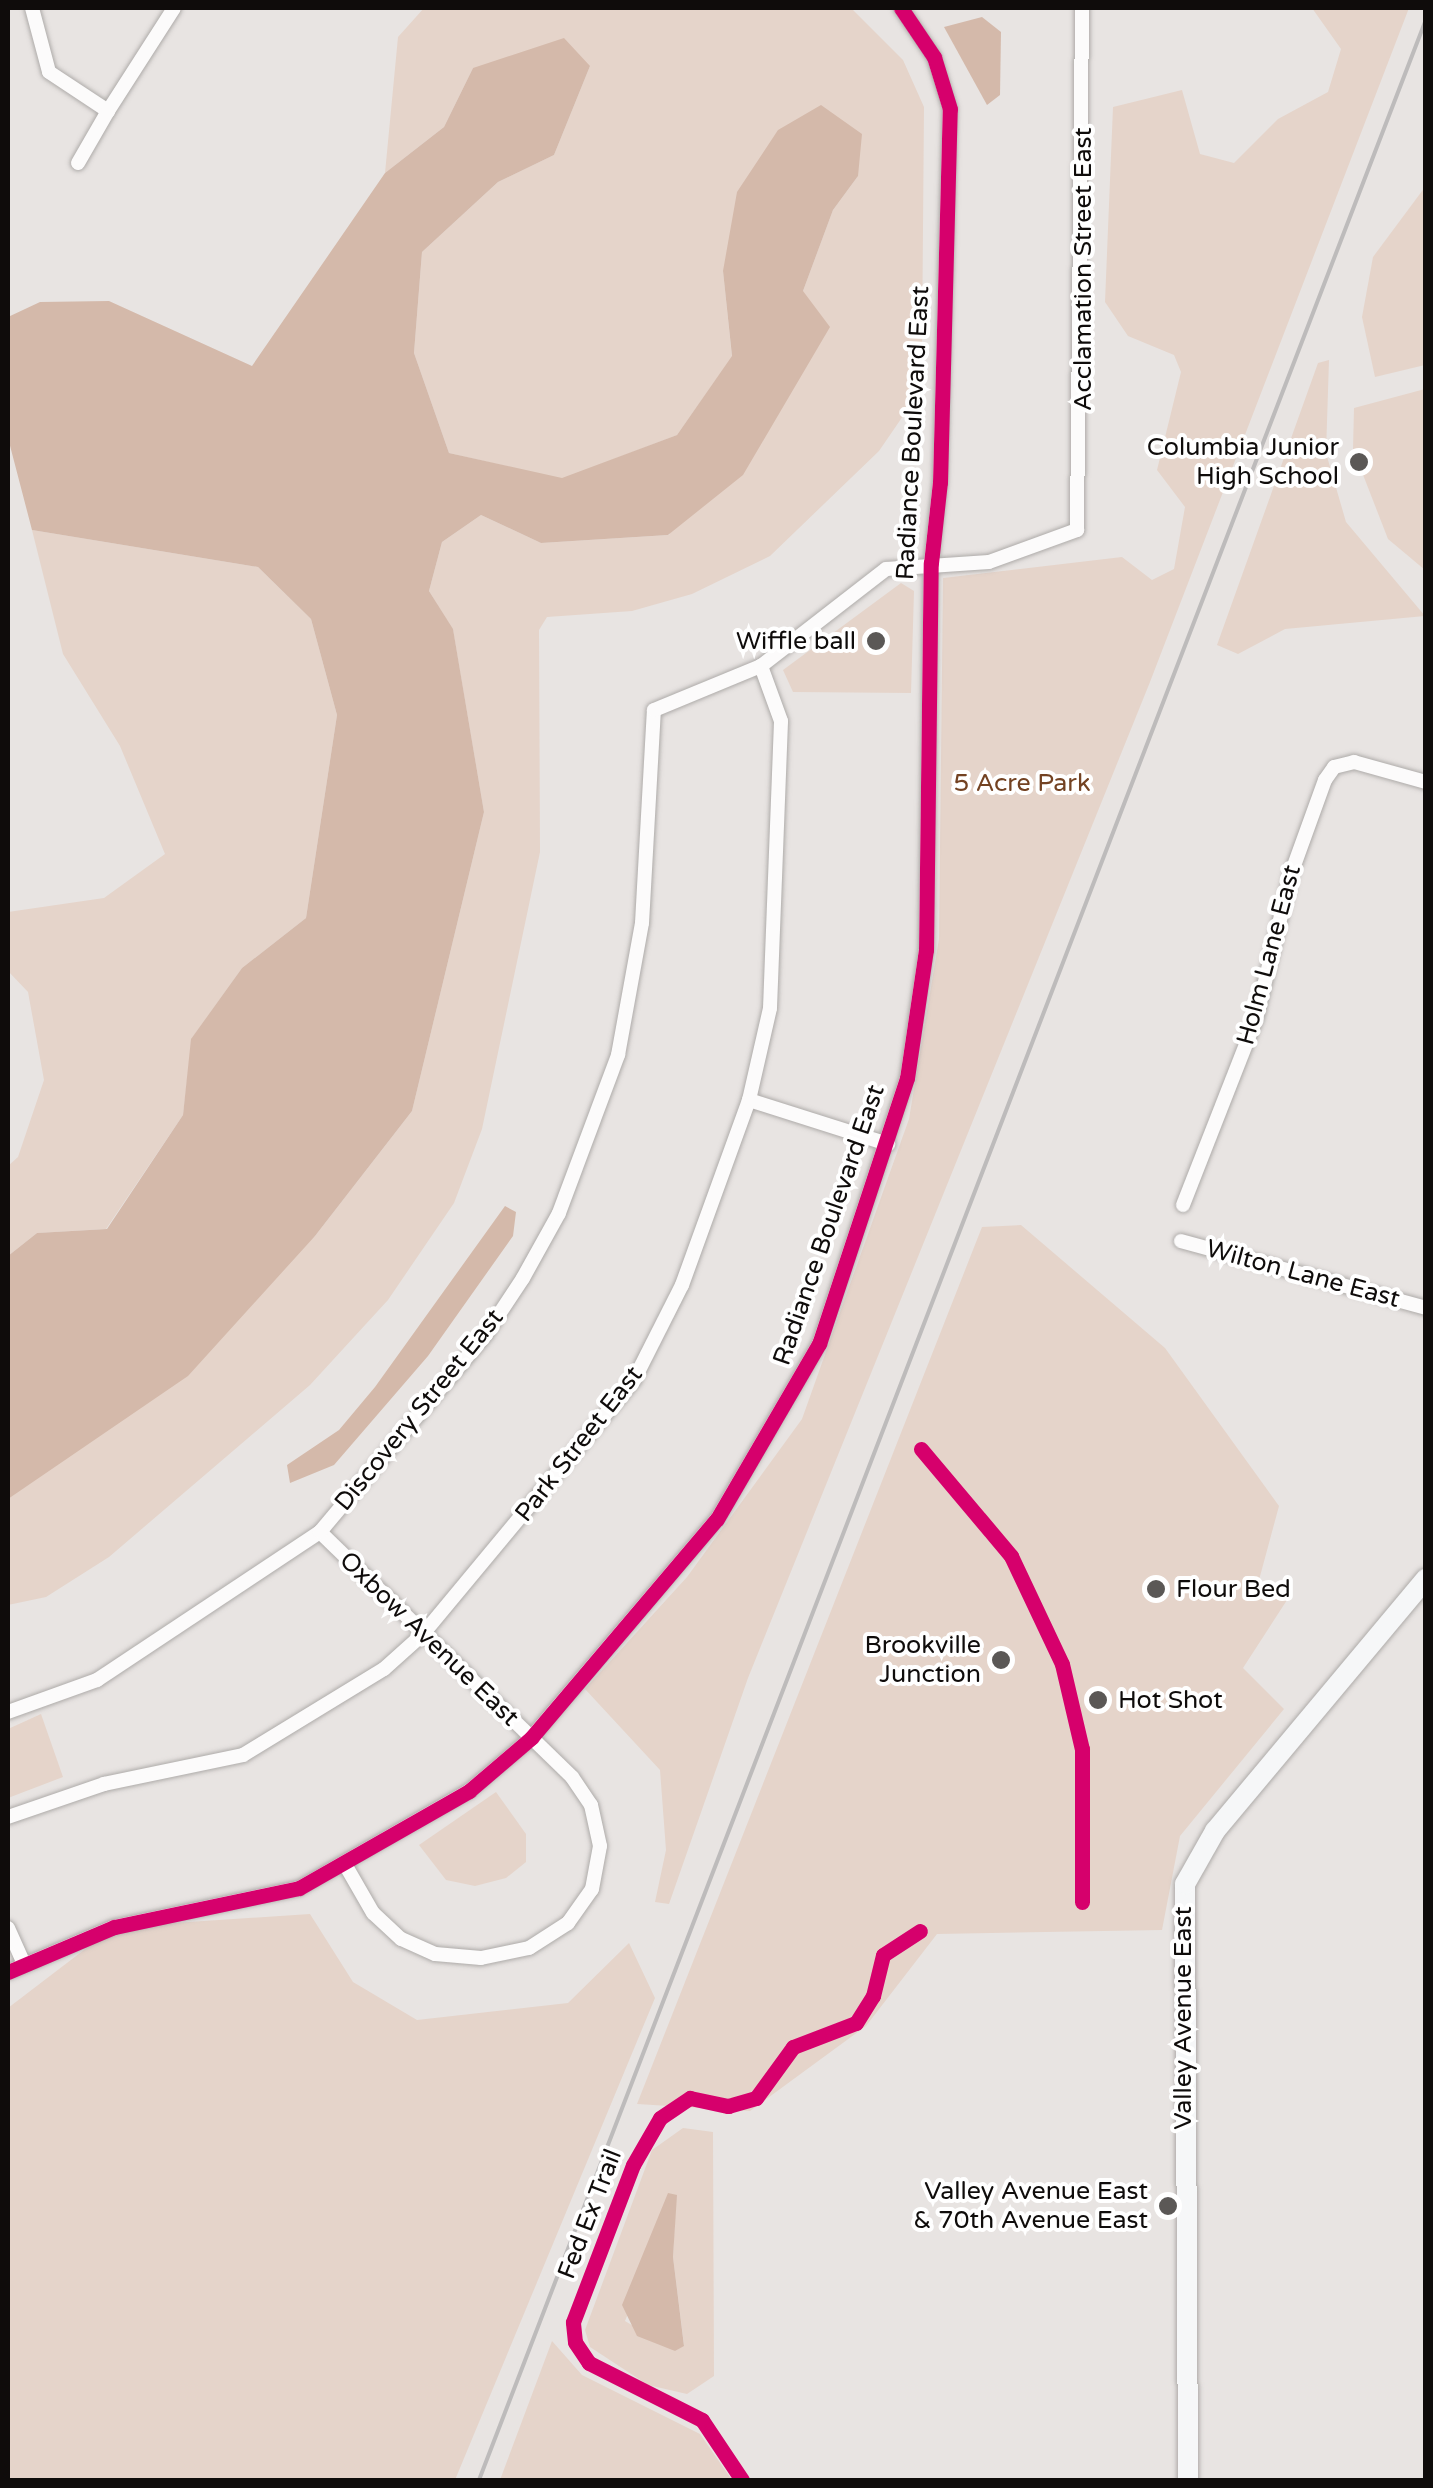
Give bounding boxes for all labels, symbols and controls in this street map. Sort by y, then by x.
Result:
street label: Acclamation Street East [1068,127,1098,411]
street label: Radiance Boulevard East [890,285,936,581]
place label: Columbia Junior High School [1147,433,1339,492]
marker: Columbia Junior High School [1348,451,1370,473]
place label: Wiffle ball [736,626,856,656]
marker: Wiffle ball [865,630,887,652]
park label: 5 Acre Park [953,768,1091,798]
street label: Holm Lane East [1231,862,1307,1048]
street label: Radiance Boulevard East [767,1081,891,1369]
street label: Wilton Lane East [1203,1234,1403,1314]
street label: Discovery Street East [328,1303,510,1517]
street label: Park Street East [509,1360,649,1528]
street label: Oxbow Avenue East [333,1546,525,1732]
place label: Flour Bed [1176,1574,1291,1604]
marker: Flour Bed [1145,1578,1167,1600]
place label: Brookville Junction [865,1631,981,1690]
marker: Brookville Junction [990,1649,1012,1671]
place label: Hot Shot [1118,1685,1223,1715]
marker: Hot Shot [1087,1689,1109,1711]
street label: Valley Avenue East [1168,1906,1198,2130]
street label: Fed Ex Trail [552,2145,628,2283]
place label: Valley Avenue East & 70th Avenue East [913,2177,1148,2236]
marker: Valley Avenue East & 70th Avenue East [1157,2195,1179,2217]

